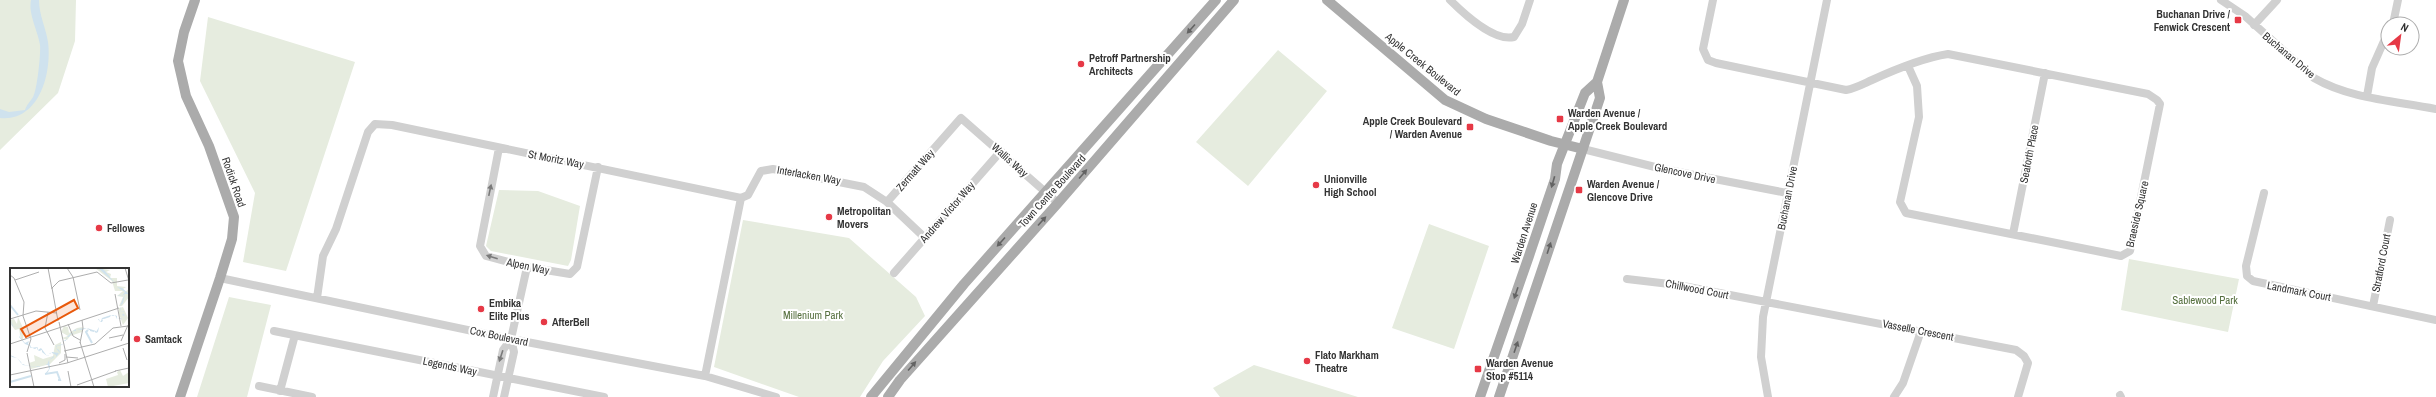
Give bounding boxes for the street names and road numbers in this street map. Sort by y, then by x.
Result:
street label: Apple Creek Boulevard [1382,29,1463,99]
street label: Buchanan Drive [2260,29,2318,81]
street label: Seaforth Place [2016,124,2042,184]
street label: Wallis Way [989,140,1032,180]
street label: Zermatt Way [893,146,937,194]
street label: St Moritz Way [527,147,585,171]
street label: Town Centre Boulevard [1015,151,1089,231]
street label: Rodick Road [219,155,249,209]
street label: Glencove Drive [1653,160,1717,186]
street label: Interlacken Way [776,163,842,188]
street label: Buchanan Drive [1774,165,1800,231]
street label: Andrew Victor Way [916,178,978,246]
street label: Braeside Square [2123,179,2151,249]
street label: Warden Avenue [1507,201,1541,265]
street label: Stratford Court [2368,232,2394,293]
street label: Alpen Way [504,254,551,277]
street label: Chillwood Court [1664,276,1730,302]
street label: Landmark Court [2266,278,2333,304]
street label: Vasselle Crescent [1881,316,1955,344]
street label: Cox Boulevard [469,323,529,349]
street label: Legends Way [422,353,479,379]

